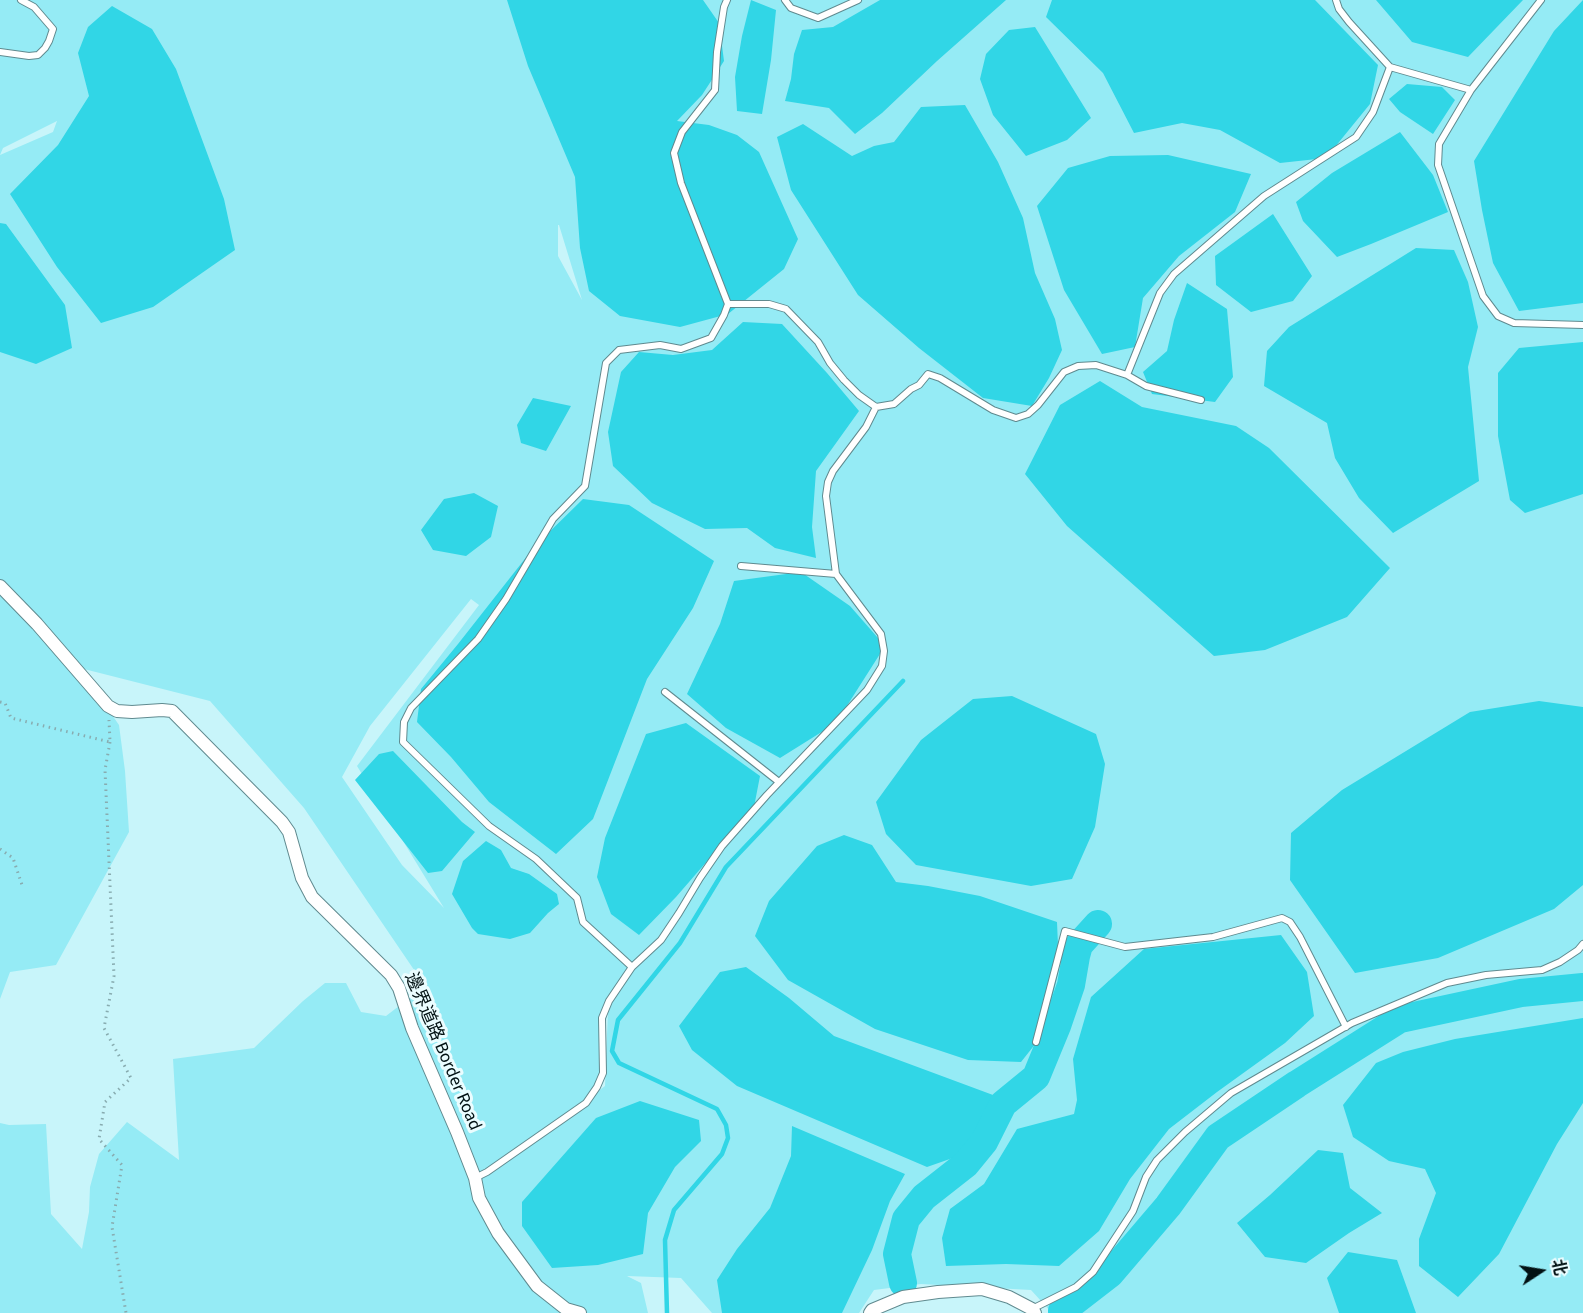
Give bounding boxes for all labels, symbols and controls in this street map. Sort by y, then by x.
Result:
street label: 邊界道路 Border Road [399,970,485,1134]
north arrow [1511,1241,1571,1301]
text: 北 [1546,1257,1571,1277]

